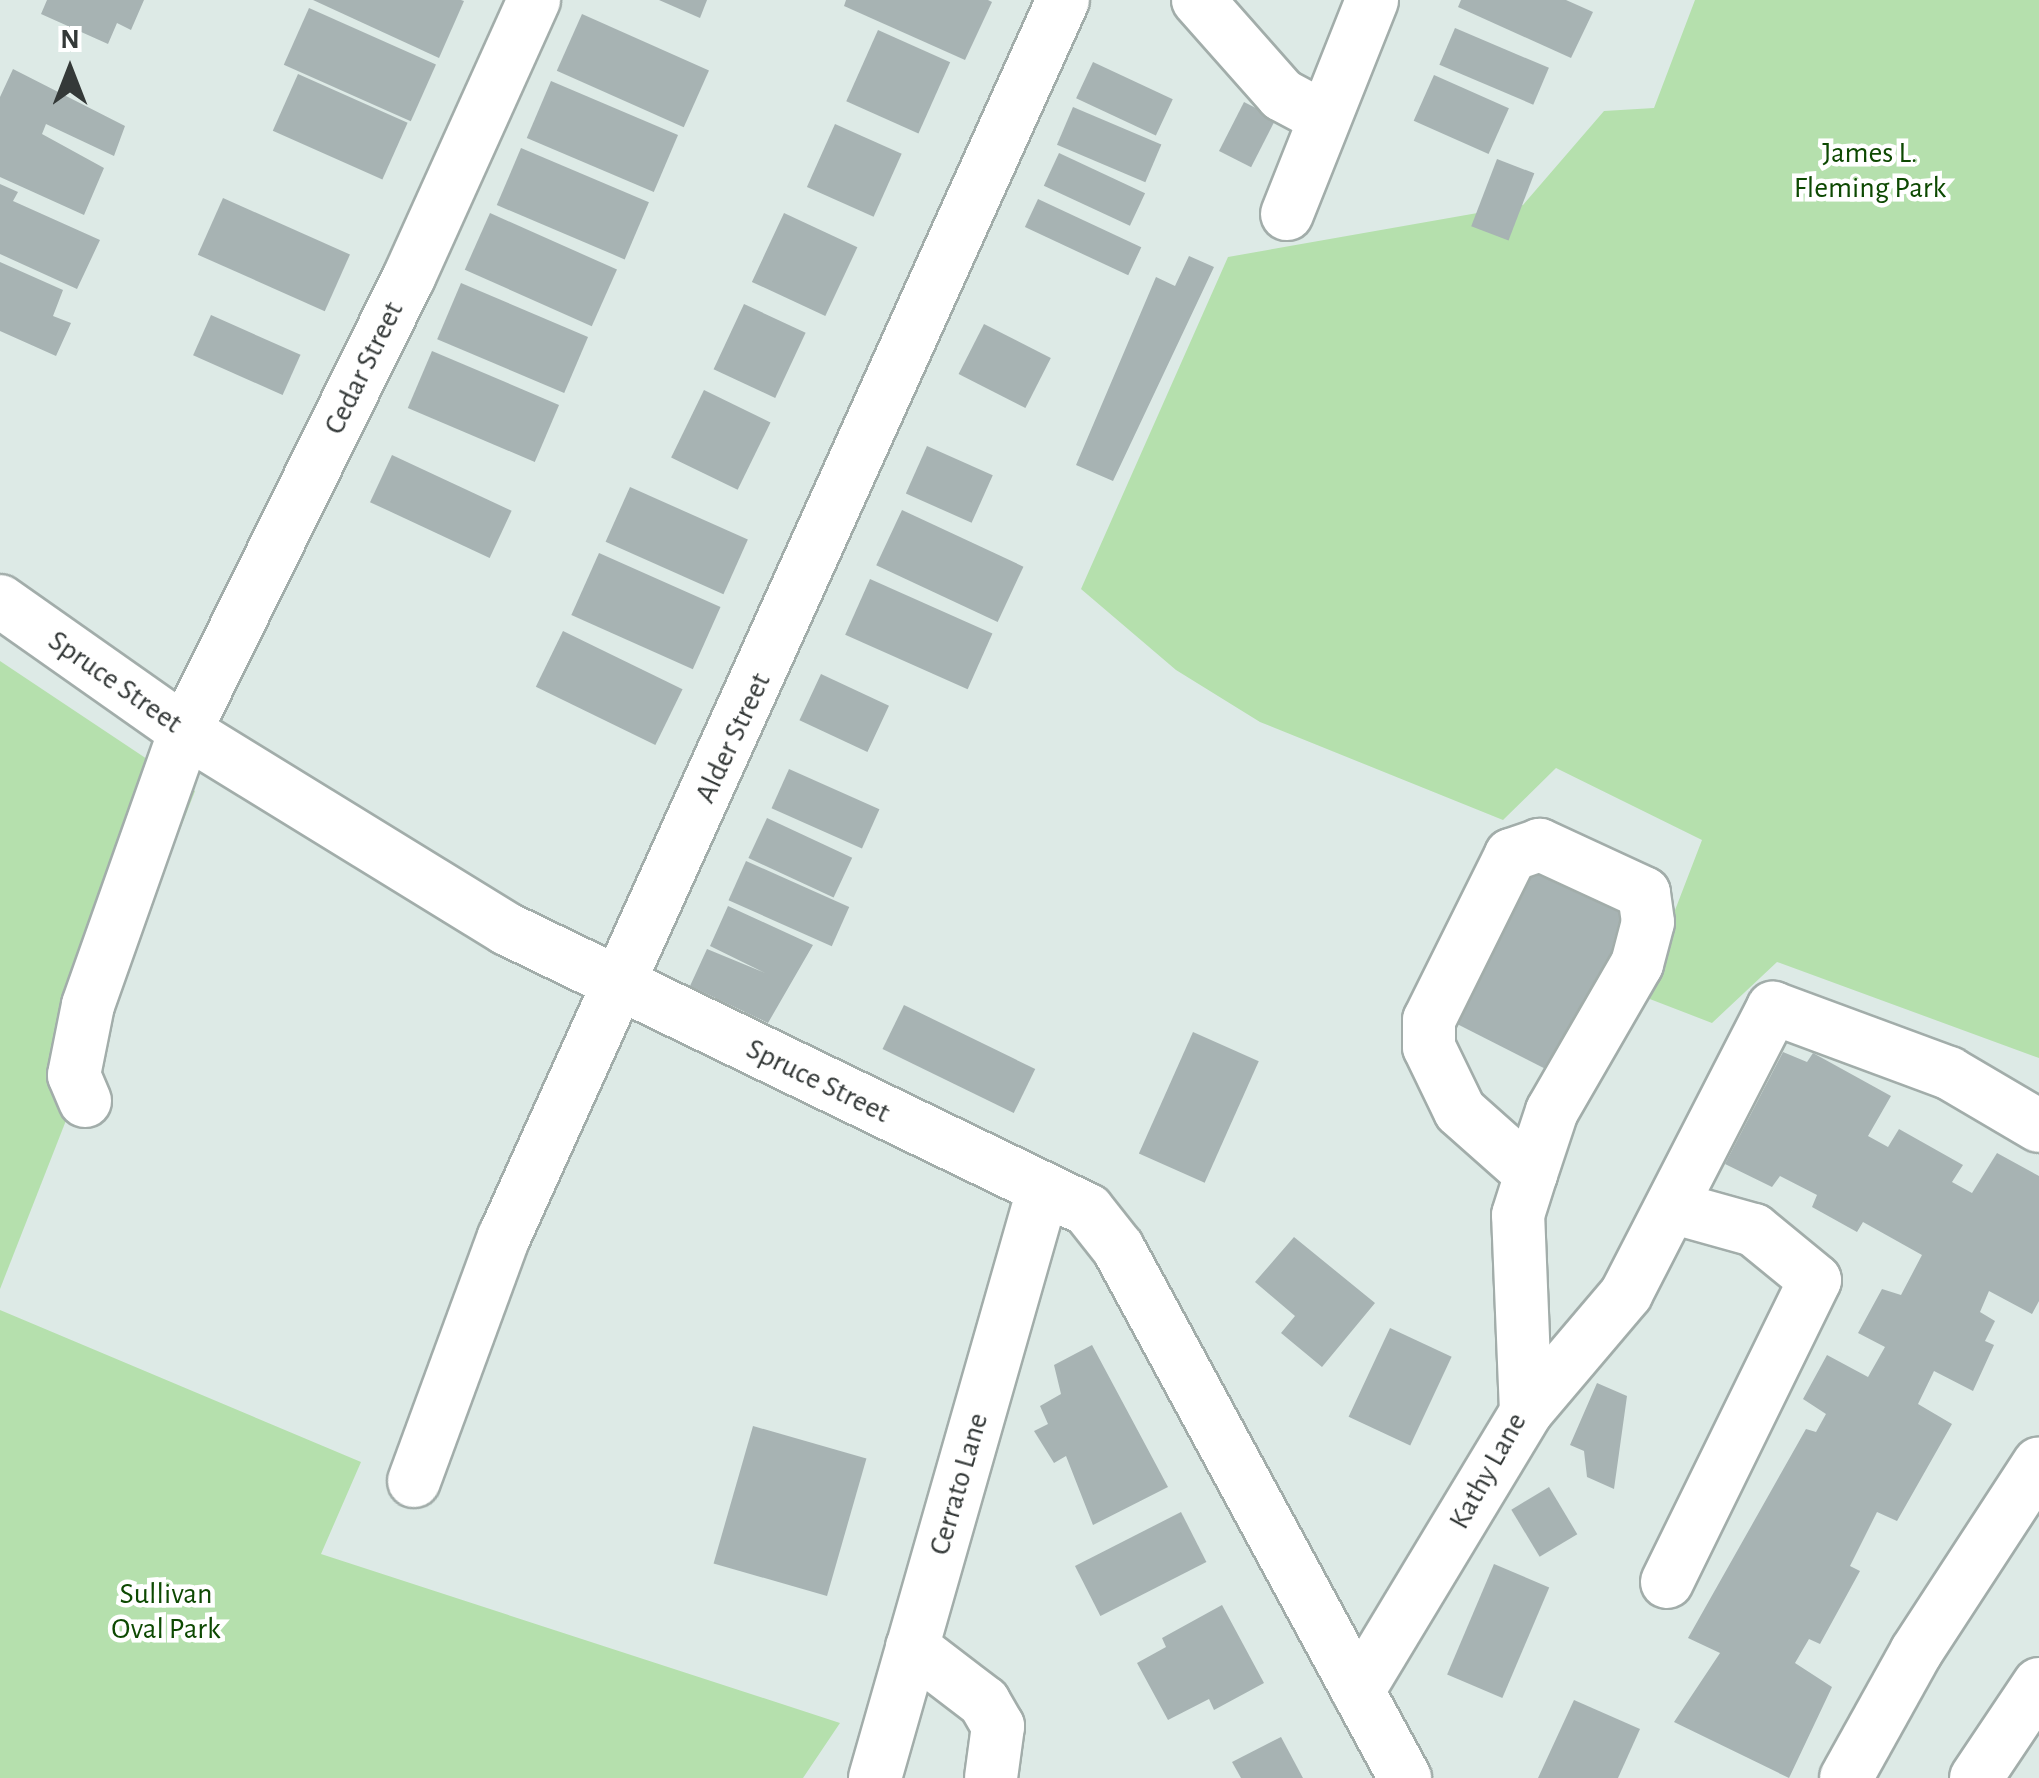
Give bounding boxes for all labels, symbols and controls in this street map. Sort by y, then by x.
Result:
north arrow [20,20,120,120]
text: N [60,26,80,54]
park label: James L. Fleming Park [1794,135,1946,206]
street label: Cedar Street [316,296,412,440]
street label: Spruce Street [41,623,189,741]
street label: Alder Street [687,667,779,809]
street label: Spruce Street [740,1031,896,1131]
street label: Kathy Lane [1441,1406,1535,1536]
street label: Cerrato Lane [922,1409,996,1559]
park label: Sullivan Oval Park [111,1576,221,1646]

